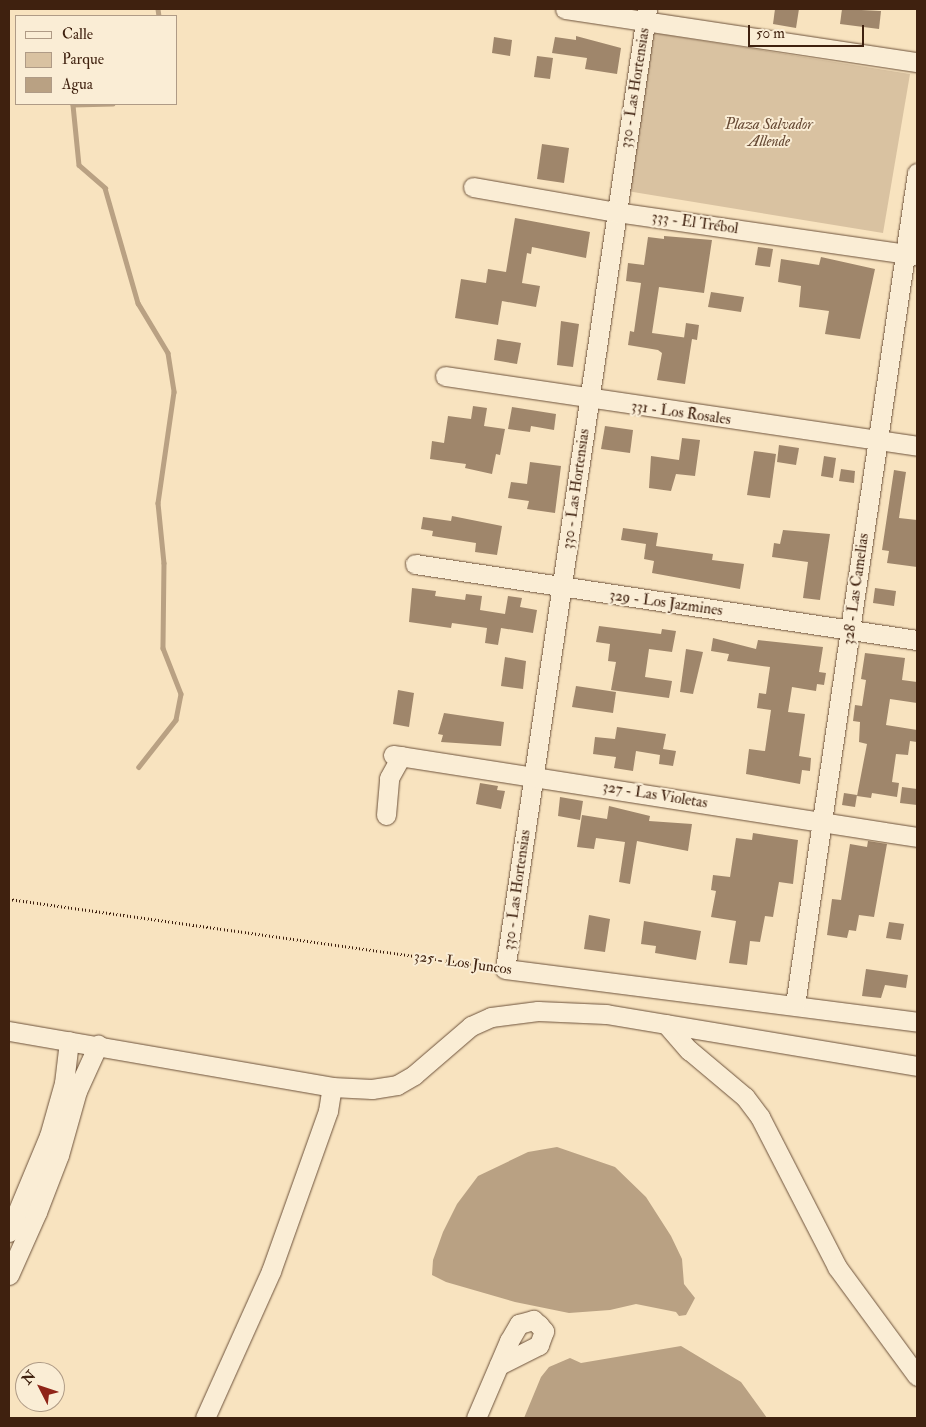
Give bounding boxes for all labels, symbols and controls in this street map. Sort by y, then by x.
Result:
legend [15,15,178,105]
scale bar [751,15,867,47]
text: 50 m [756,24,785,43]
text: Calle [62,25,93,44]
street label: 330 - Las Hortensias [617,27,653,149]
text: Parque [62,50,104,69]
text: Agua [62,75,93,94]
park label: Plaza Salvador Allende [725,115,813,150]
street label: 333 - El Trébol [650,208,740,238]
street label: 331 - Los Rosales [630,397,732,429]
street label: 330 - Las Hortensias [559,428,593,550]
street label: 328 - Las Camelias [839,532,873,646]
street label: 329 - Los Jazmines [608,586,724,620]
street label: 327 - Las Violetas [601,778,709,812]
street label: 330 - Las Hortensias [500,829,534,951]
street label: 325 - Los Juncos [413,947,513,979]
north arrow [15,1362,65,1412]
text: N [19,1367,40,1388]

